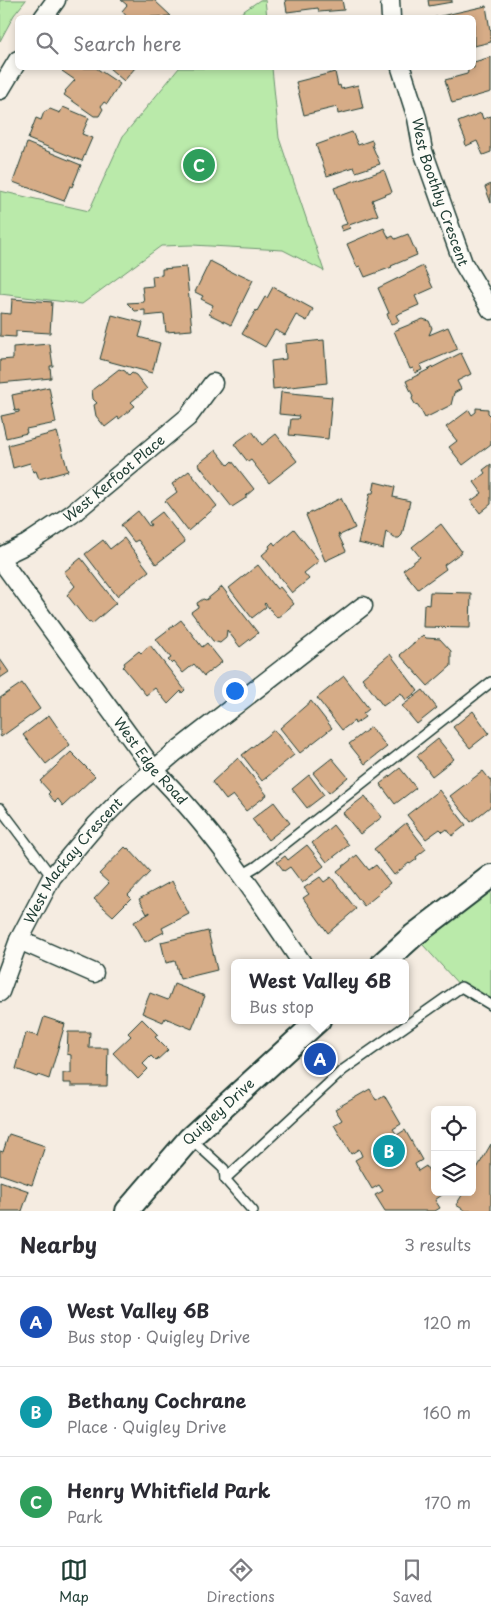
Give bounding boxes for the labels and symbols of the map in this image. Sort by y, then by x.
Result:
street label: West Boothby Crescent [407,116,474,269]
pin: C [183,146,215,184]
street label: West Kerfoot Place [59,430,169,527]
your location [222,678,248,704]
street label: West Edge Road [109,713,193,809]
street label: West Mackay Crescent [18,792,127,927]
pin: A [304,1040,336,1078]
street label: Quigley Drive [177,1073,259,1150]
pin: B [373,1132,405,1170]

